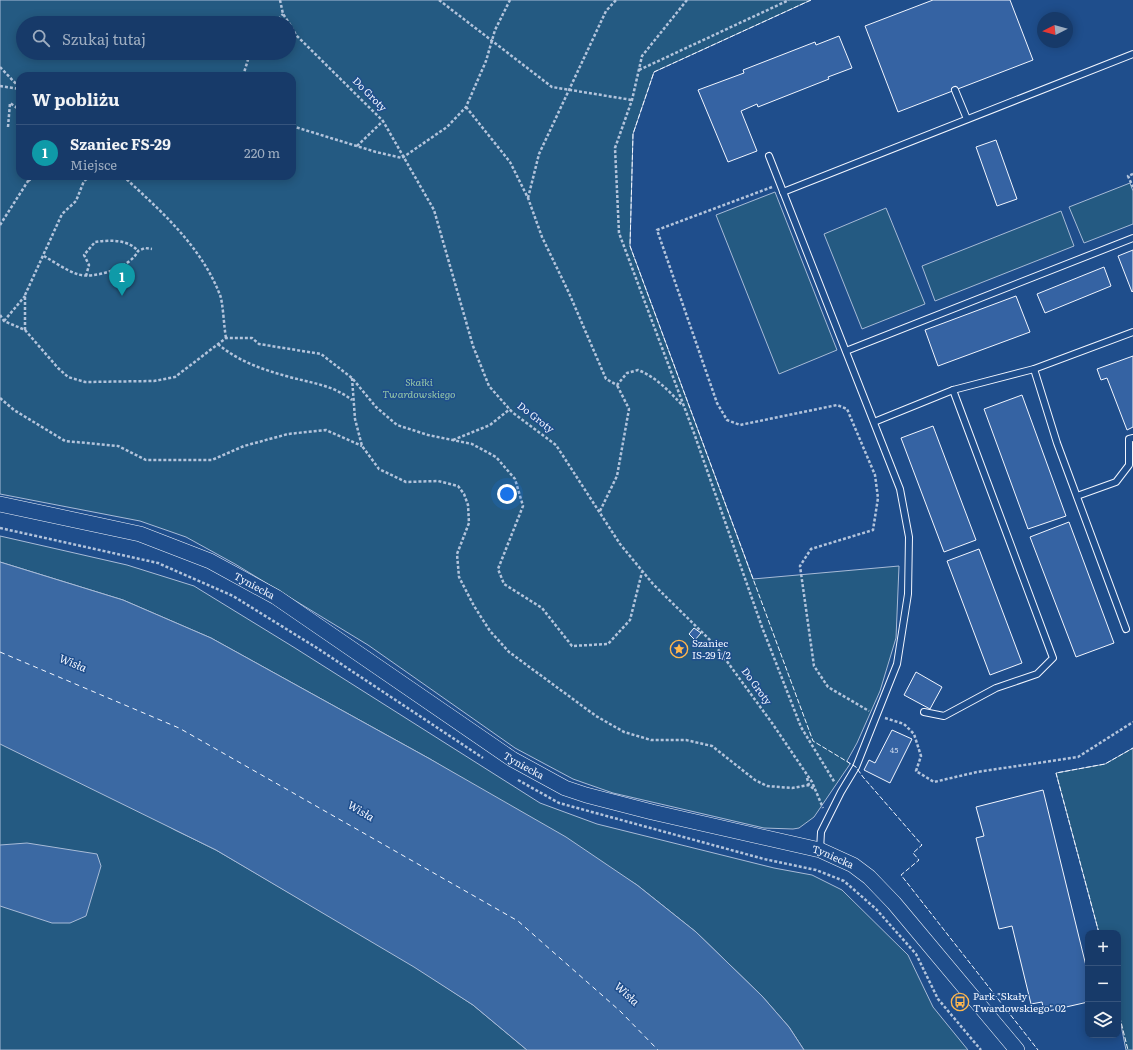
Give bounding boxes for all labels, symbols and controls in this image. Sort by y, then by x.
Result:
north arrow [1037,12,1073,48]
search box [16,16,296,60]
icon: search [30,27,52,49]
text: Szukaj tutaj [62,27,146,50]
street label: Do Groty [350,73,391,114]
text: W pobliżu [32,86,120,111]
text: Szaniec FS-29 [70,132,171,155]
text: 1 [42,143,48,162]
text: 220 m [244,143,280,162]
text: Miejsce [70,155,117,174]
pin: 1 [109,263,135,296]
park label: Skałki Twardowskiego [383,374,455,401]
street label: Do Groty [515,397,558,436]
your location [497,484,517,504]
street label: Tyniecka [232,568,279,602]
place label: Szaniec IS-29 1/2 [692,635,731,662]
place icon: Szaniec IS-29 1/2 [669,639,689,659]
water label: Wisła [57,649,90,675]
street label: Do Groty [739,664,776,708]
house number: 45 [890,744,898,755]
street label: Tyniecka [501,747,548,783]
water label: Wisła [345,796,378,825]
street label: Tyniecka [811,840,857,872]
map controls [1085,930,1121,1038]
button: + [1085,930,1121,966]
button: − [1085,966,1121,1002]
water label: Wisła [612,978,644,1009]
place label: Park "Skały Twardowskiego" 02 [973,988,1066,1015]
bus stop icon: Park "Skały Twardowskiego" 02 [950,992,970,1012]
button: layers [1085,1002,1121,1038]

